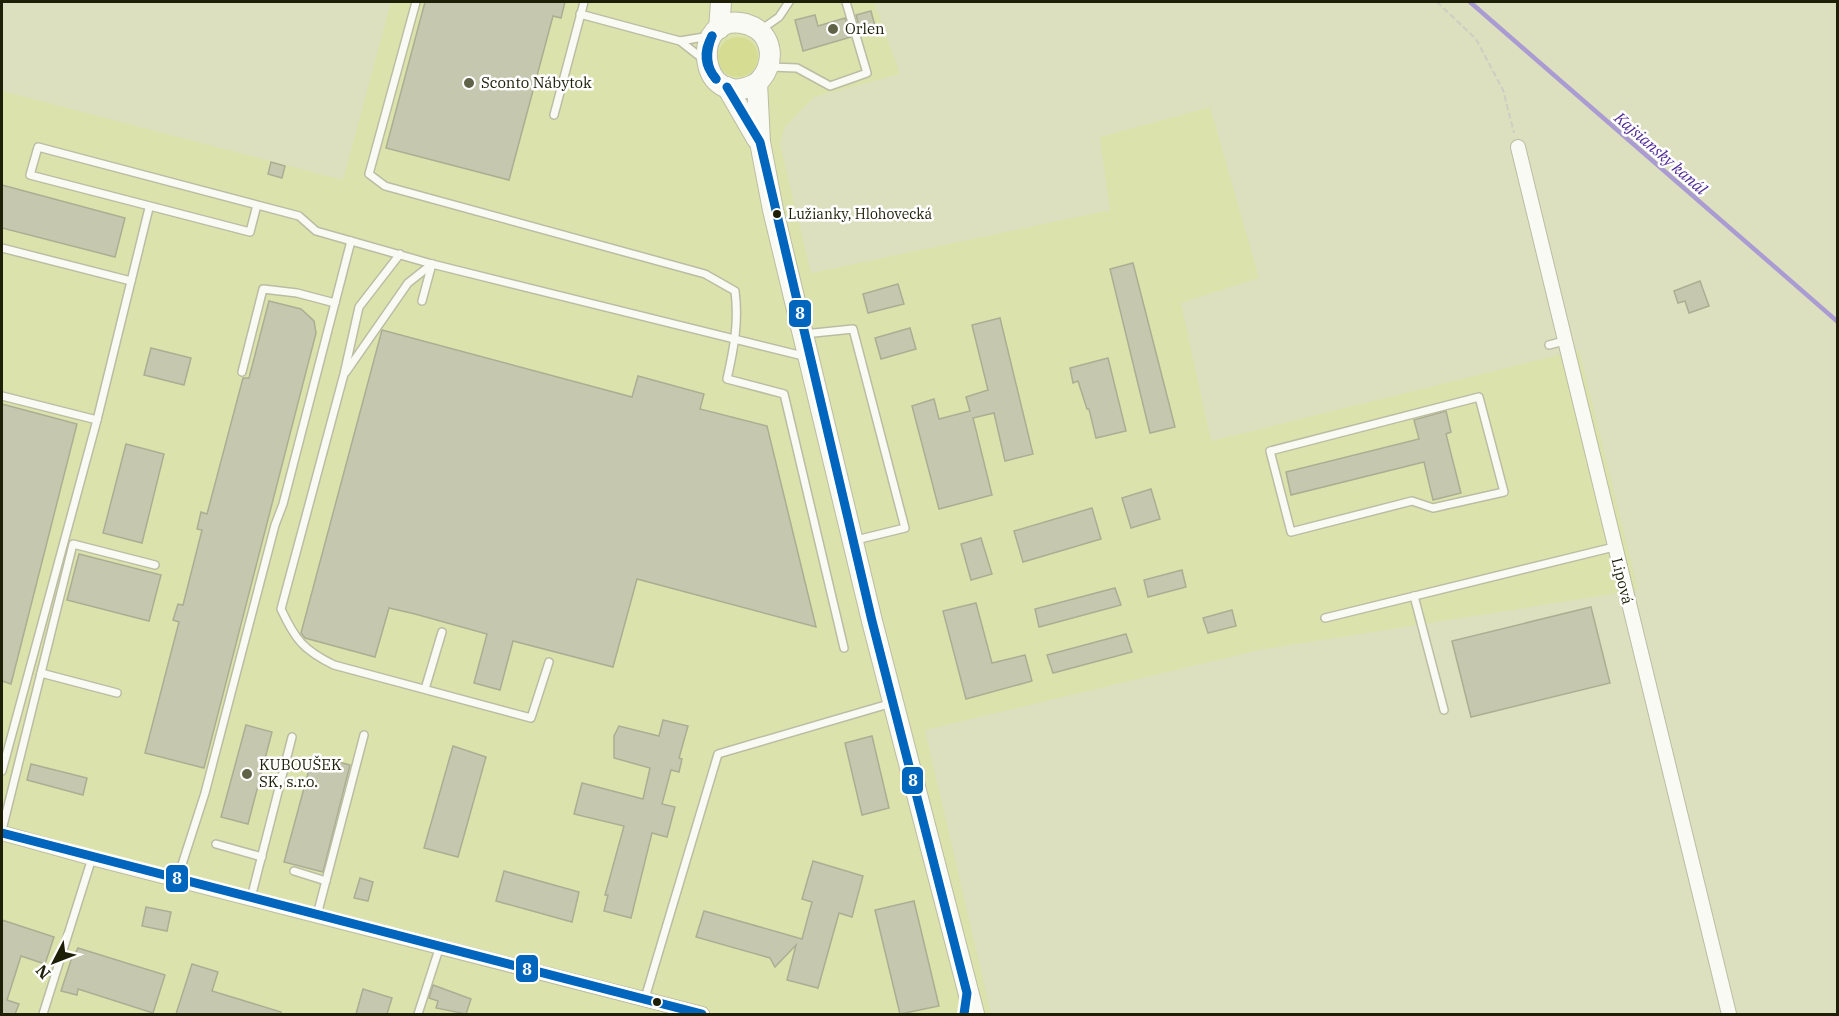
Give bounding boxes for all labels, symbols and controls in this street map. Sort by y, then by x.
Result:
place label: Orlen [845,19,885,38]
marker: Orlen [826,22,840,36]
place label: Sconto Nábytok [481,73,592,92]
marker: Sconto Nábytok [462,76,476,90]
water label: Kajsiansky kanál [1610,107,1712,199]
place label: Lužianky, Hlohovecká [788,205,933,223]
marker: Lužianky, Hlohovecká [771,208,783,220]
line badge: 8 [788,299,812,328]
text: 8 [795,303,805,323]
street label: Lipová [1608,556,1637,606]
place label: KUBOUŠEK SK, s.r.o. [259,755,342,791]
line badge: 8 [901,766,924,795]
marker: KUBOUŠEK SK, s.r.o. [240,767,254,781]
text: 8 [908,770,918,790]
line badge: 8 [165,864,189,893]
text: 8 [172,868,182,888]
north arrow [24,932,84,992]
line badge: 8 [515,954,539,983]
text: 8 [522,959,532,979]
text: N [31,961,55,983]
unlabelled marker [651,996,663,1008]

